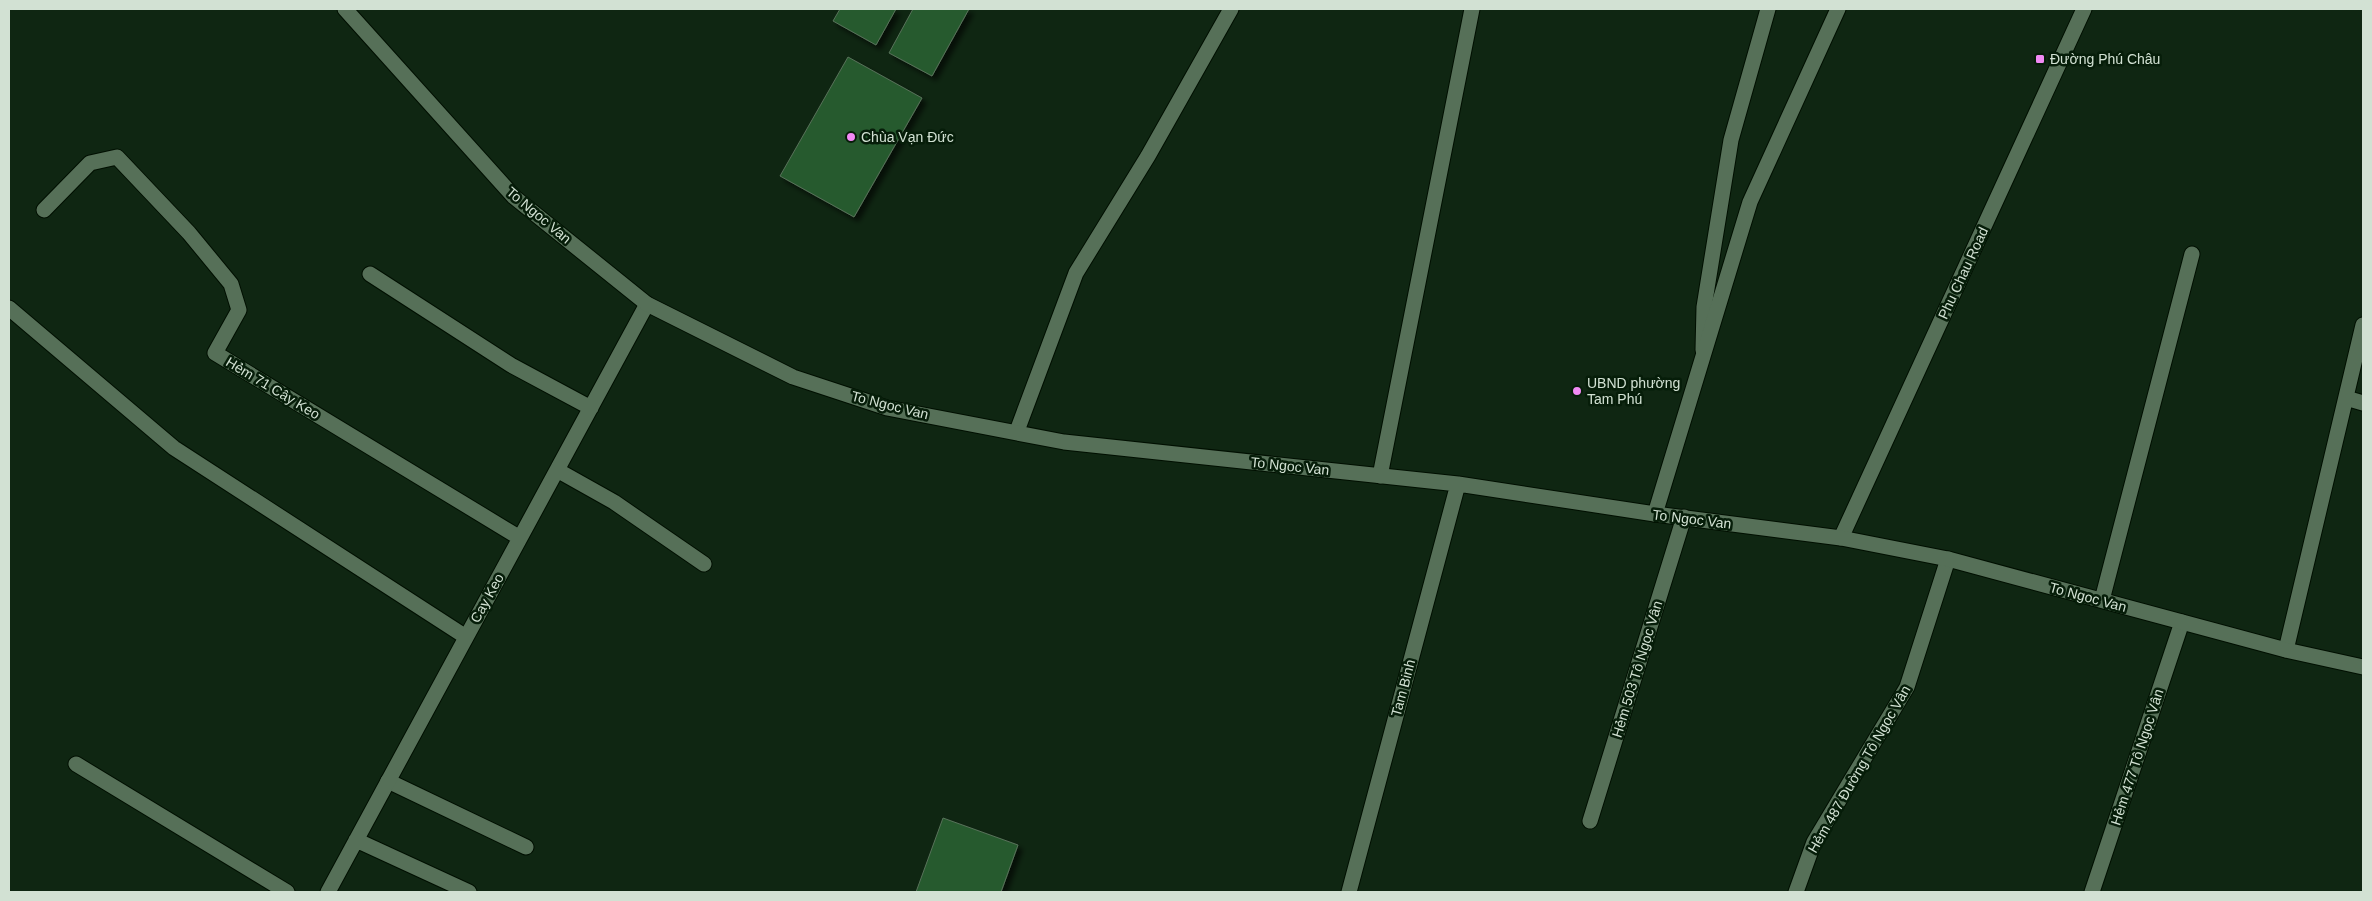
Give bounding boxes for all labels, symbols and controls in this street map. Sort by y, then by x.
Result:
place label: Đường Phú Châu [2050,51,2160,67]
marker: Đường Phú Châu [2034,53,2046,65]
place label: Chùa Vạn Đức [861,129,954,145]
marker: Chùa Vạn Đức [845,131,857,143]
street label: To Ngoc Van [504,183,574,247]
street label: Phu Chau Road [1935,224,1991,322]
street label: Hẻm 71 Cây Keo [223,354,323,422]
place label: UBND phường Tam Phú [1587,375,1680,407]
marker: UBND phường Tam Phú [1571,385,1583,397]
street label: To Ngoc Van [850,388,930,422]
street label: To Ngoc Van [1250,454,1330,478]
street label: To Ngoc Van [1652,506,1732,532]
street label: Cay Keo [467,570,507,625]
street label: To Ngoc Van [2048,579,2128,615]
street label: Hẻm 503 Tô Ngọc Vân [1609,599,1665,739]
street label: Tam Binh [1388,658,1418,718]
street label: Hẻm 487 Đường Tô Ngọc Vân [1805,683,1913,855]
street label: Hẻm 477 Tô Ngọc Vân [2107,687,2167,827]

